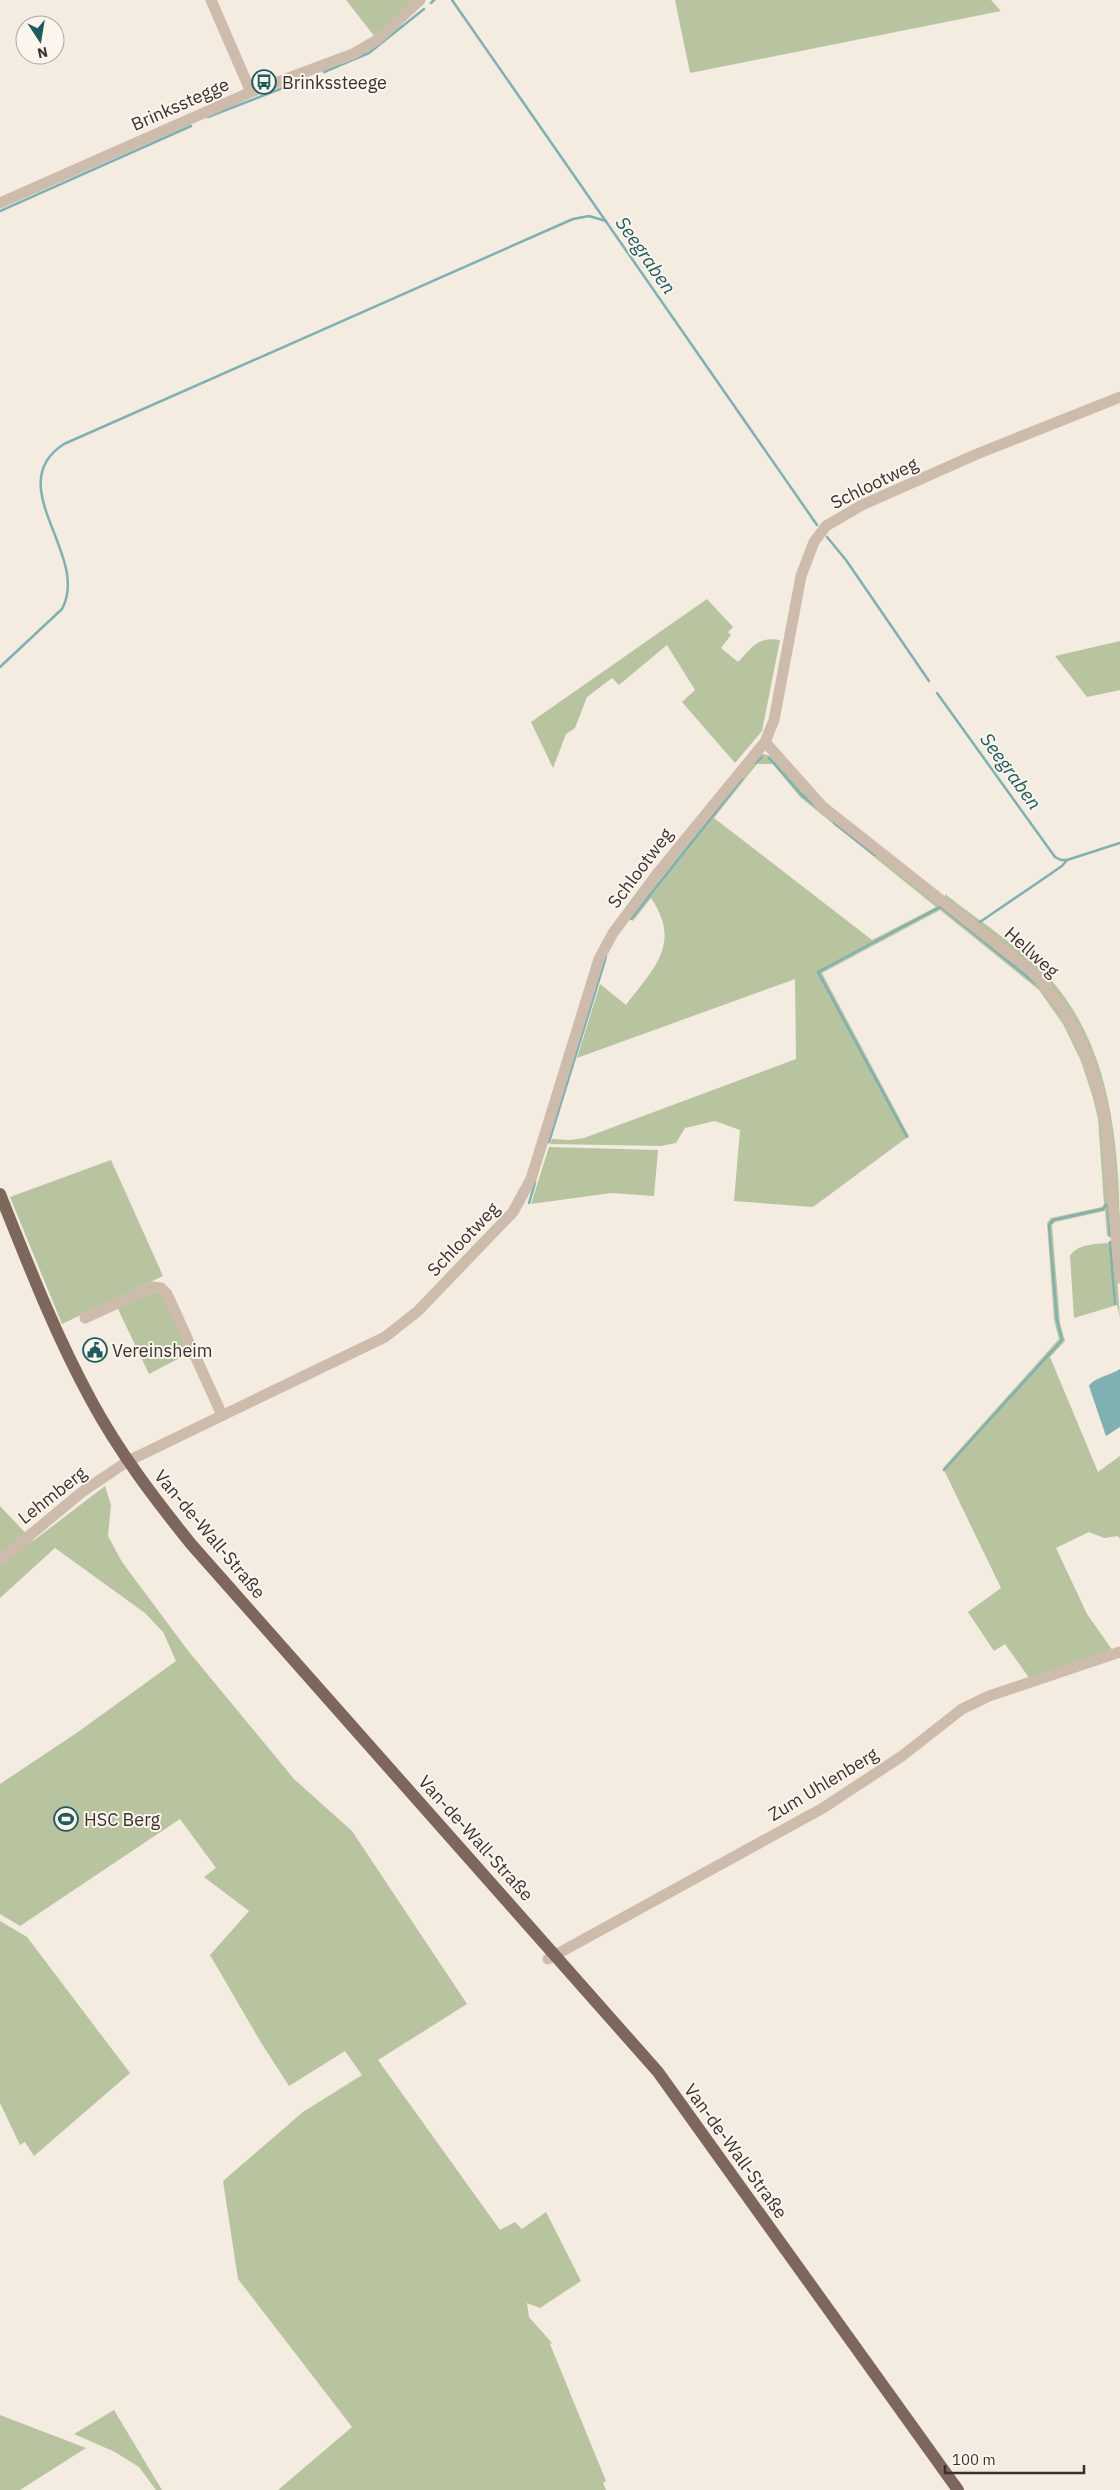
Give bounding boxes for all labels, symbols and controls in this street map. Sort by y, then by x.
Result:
north arrow [15,15,65,65]
text: N [36,43,50,63]
bus stop icon: Brinkssteege [251,69,277,95]
place label: Brinkssteege [282,71,387,94]
street label: Brinksstegge [128,72,233,136]
water label: Seegraben [611,212,681,298]
street label: Schlootweg [827,452,922,514]
water label: Seegraben [975,728,1047,814]
street label: Schlootweg [602,823,678,913]
street label: Hellweg [1000,922,1064,983]
street label: Schlootweg [422,1197,504,1281]
public building icon: Vereinsheim [82,1337,108,1363]
place label: Vereinsheim [112,1339,213,1362]
street label: Lehmberg [13,1461,91,1529]
street label: Van-de-Wall-Straße [149,1465,271,1603]
street label: Zum Uhlenberg [764,1742,882,1826]
street label: Van-de-Wall-Straße [413,1770,539,1906]
sports icon: HSC Berg [53,1806,79,1832]
place label: HSC Berg [84,1808,160,1831]
street label: Van-de-Wall-Straße [679,2079,793,2223]
scale bar [945,2442,1084,2474]
text: 100 m [952,2450,996,2469]

